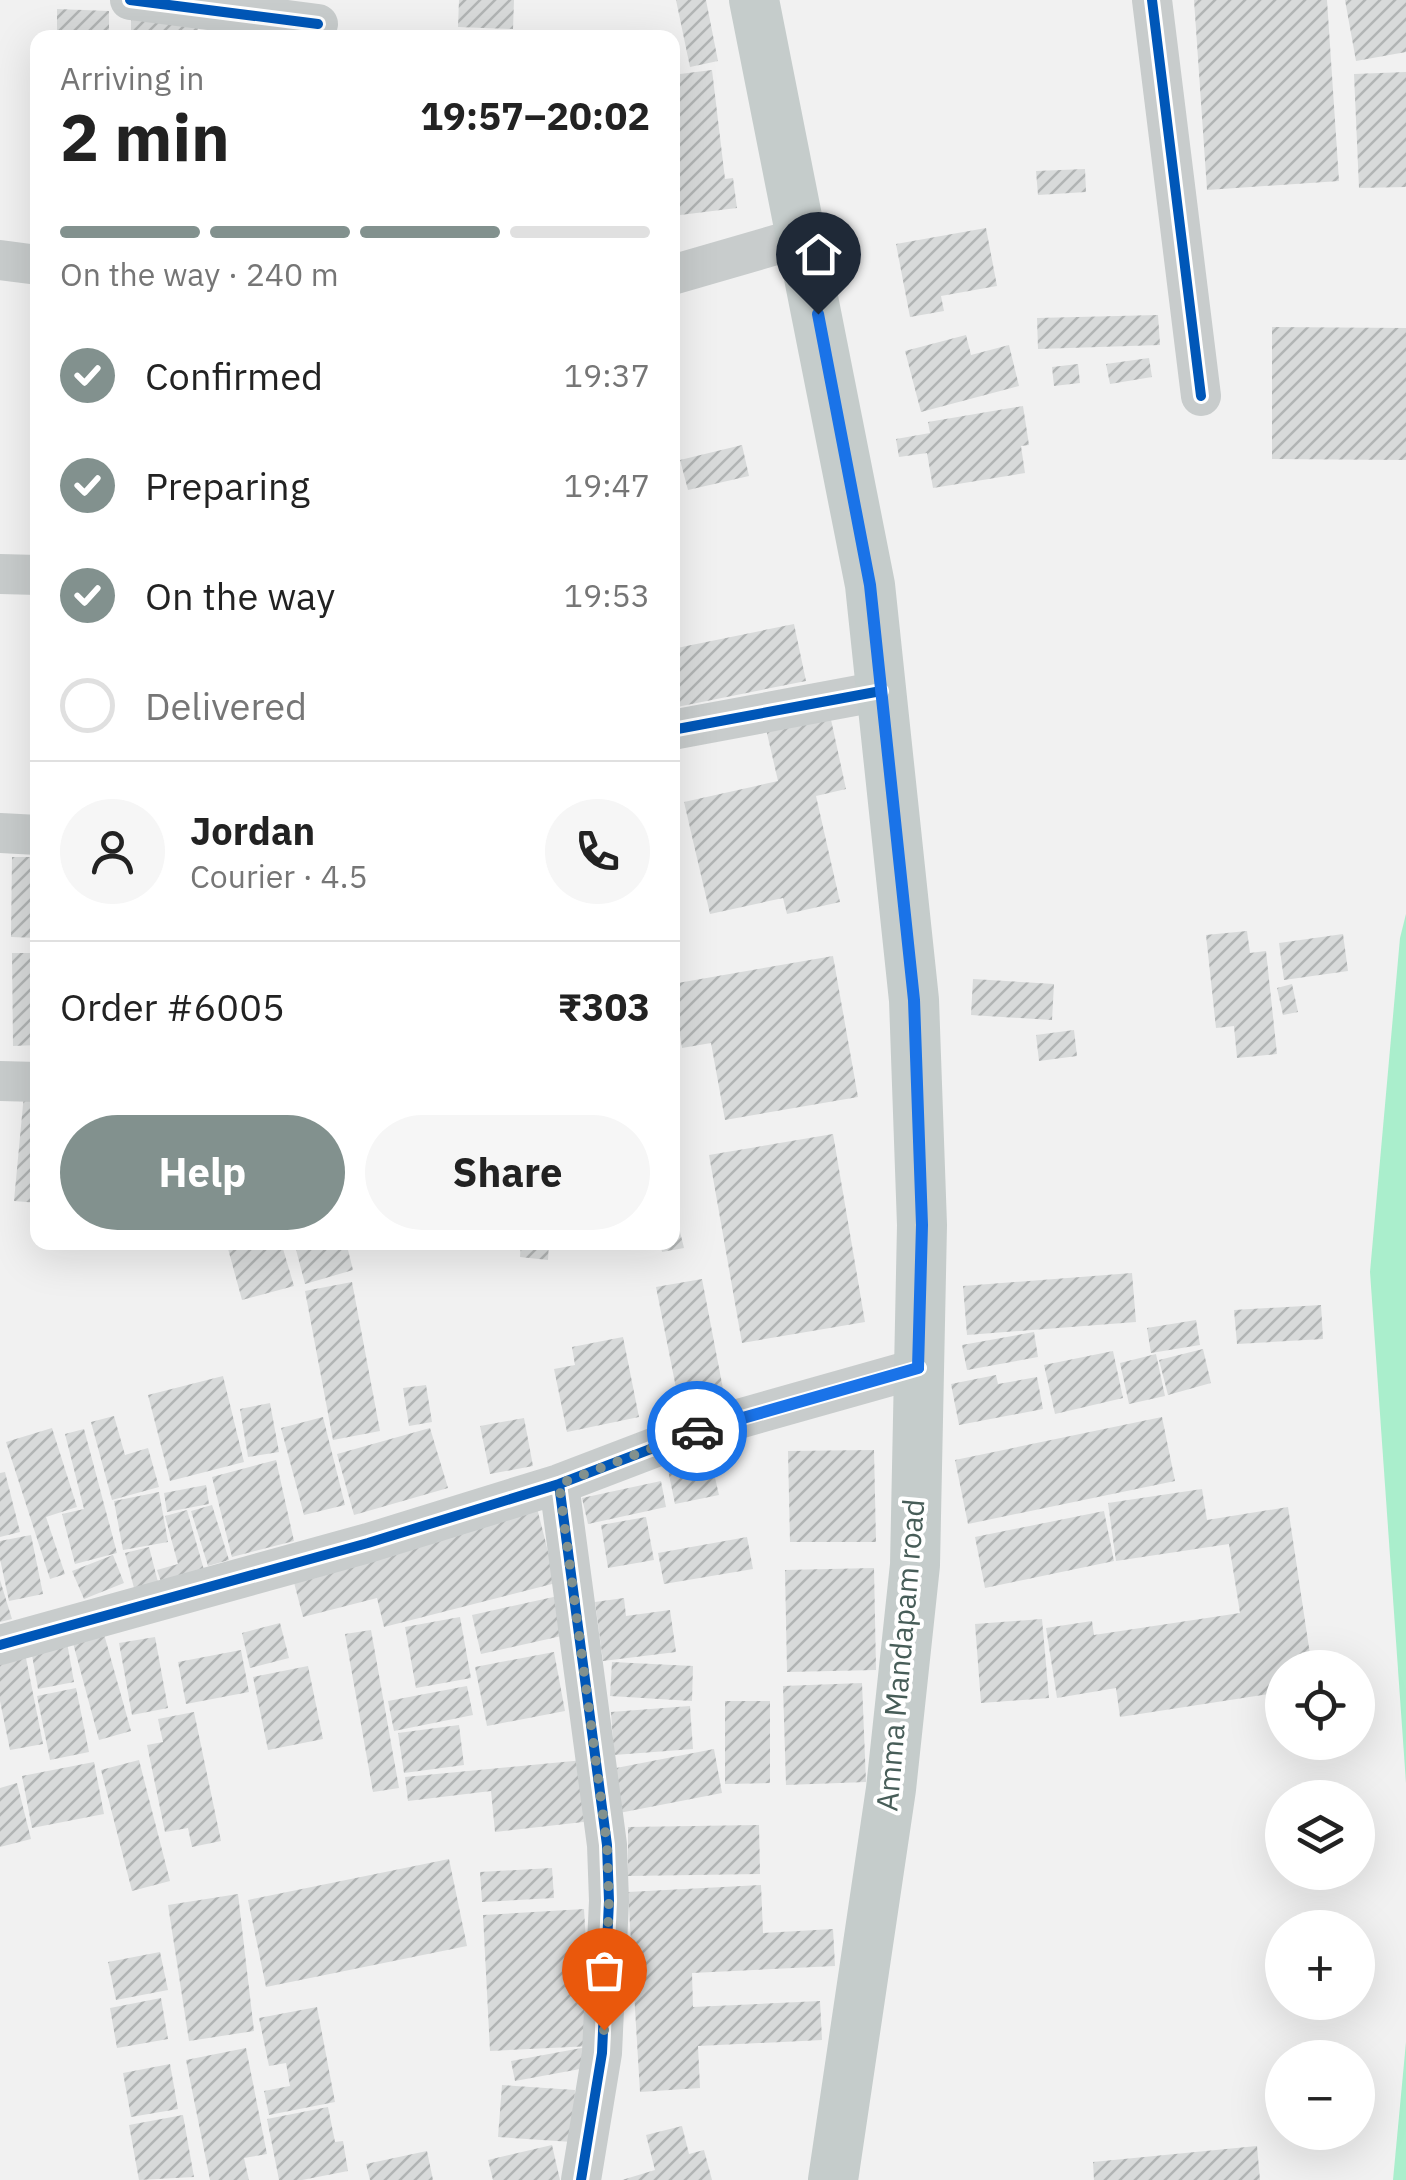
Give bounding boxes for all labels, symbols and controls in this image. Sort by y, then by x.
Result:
text: Arriving in [60,57,205,99]
text: 19:57–20:02 [420,91,650,140]
text: 2 min [60,94,230,179]
pin [776,212,861,315]
icon: home [791,227,846,282]
text: On the way · 240 m [60,253,339,295]
icon: check [60,348,115,403]
text: Confirmed [145,351,323,400]
text: 19:37 [564,354,650,396]
icon: check [60,458,115,513]
text: Preparing [145,461,310,510]
text: 19:47 [564,464,650,506]
icon: check [60,568,115,623]
text: On the way [145,571,335,620]
text: 19:53 [564,574,650,616]
text: Delivered [145,681,307,730]
button: person [60,799,165,904]
button: phone [545,799,650,904]
text: Jordan [190,806,315,855]
text: Courier · 4.5 [190,855,368,897]
text: Order #6005 [60,982,285,1031]
text: ₹303 [558,982,650,1031]
button: Help [60,1115,345,1230]
button: Share [365,1115,650,1230]
courier [647,1381,747,1481]
icon: car [670,1404,725,1459]
street label: Amma Mandapam road [866,1497,933,1813]
map controls [1265,1650,1375,2150]
button: locate [1265,1650,1375,1760]
button: layers [1265,1780,1375,1890]
button: + [1265,1910,1375,2020]
pin [562,1928,647,2031]
icon: bag [577,1943,632,1998]
button: − [1265,2040,1375,2150]

